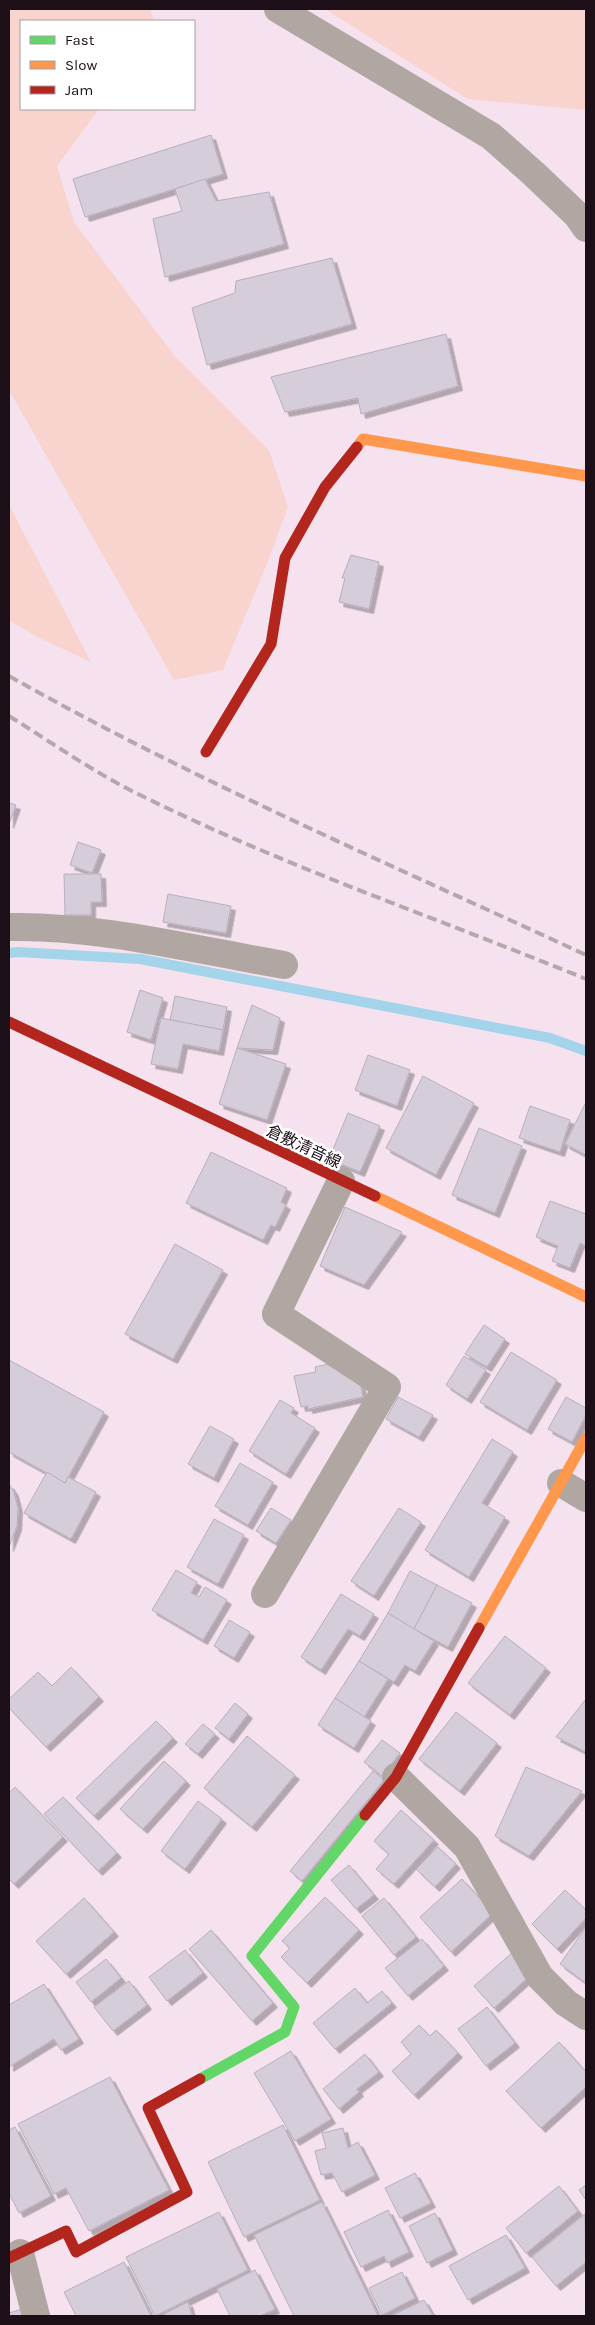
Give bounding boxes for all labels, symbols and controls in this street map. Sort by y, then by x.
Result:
legend [20,20,195,110]
text: Fast [65,31,95,49]
text: Slow [65,56,97,74]
text: Jam [65,81,93,99]
street label: 倉敷清音線 [264,1121,344,1172]

